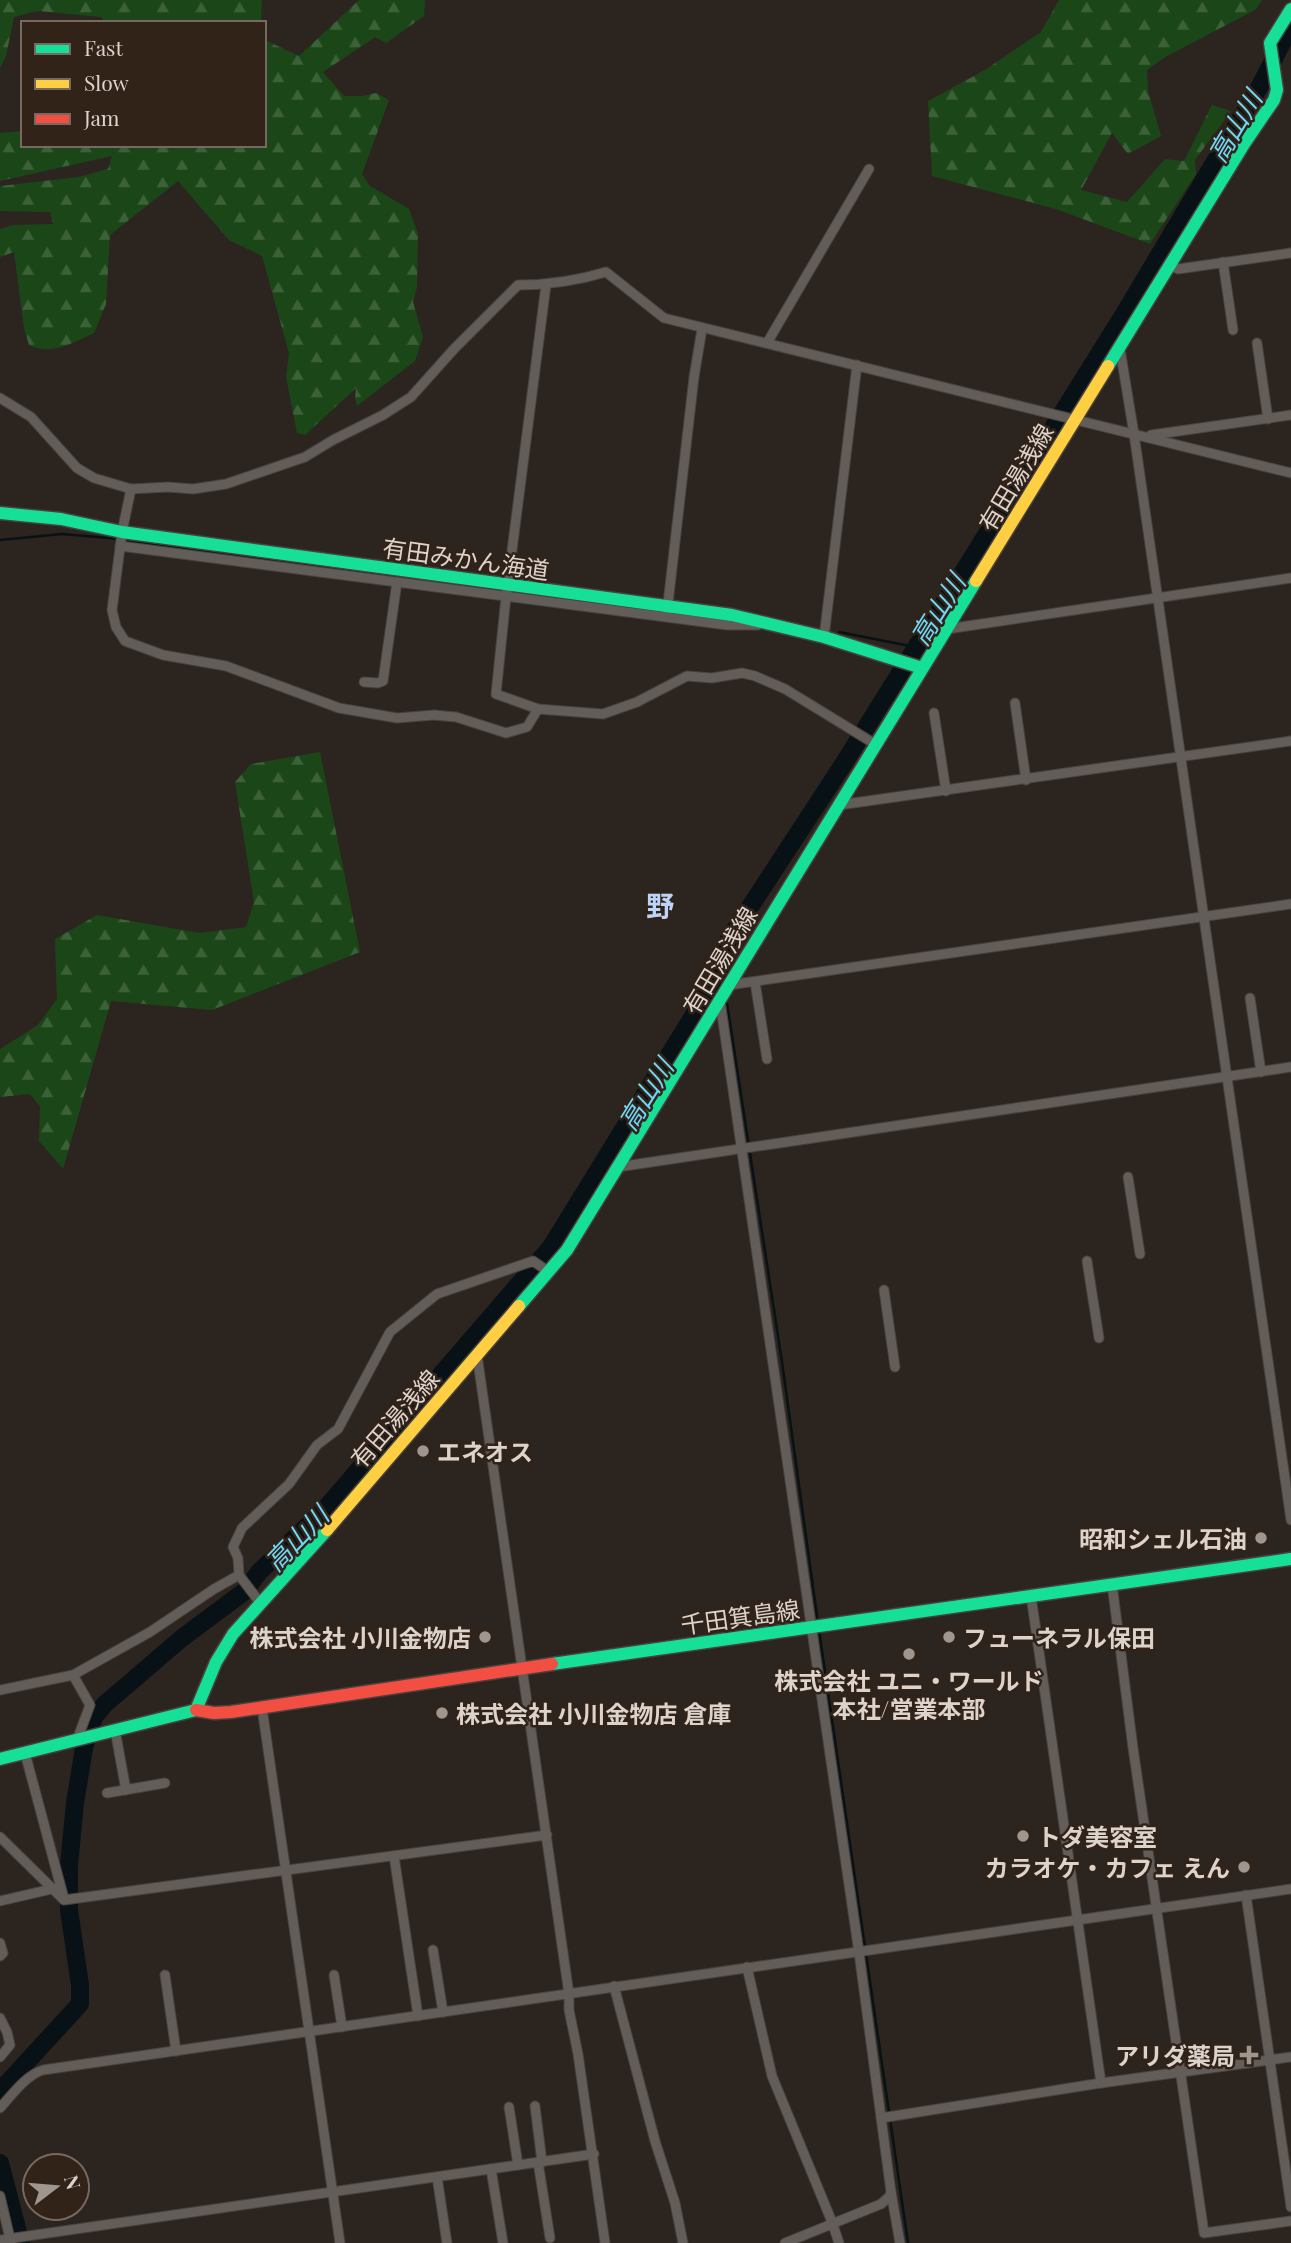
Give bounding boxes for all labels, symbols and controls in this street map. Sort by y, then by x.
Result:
legend [21,21,266,147]
text: Fast [84,33,123,61]
text: Slow [84,68,129,96]
water label: 高山川 [1199,81,1271,168]
text: Jam [83,103,120,131]
street label: 有田湯浅線 [970,417,1060,537]
street label: 有田みかん海道 [381,530,551,586]
water label: 高山川 [901,564,974,651]
district label: 野 [646,886,674,923]
street label: 有田湯浅線 [674,900,764,1020]
water label: 高山川 [609,1049,682,1136]
street label: 有田湯浅線 [343,1362,445,1474]
place label: エネオス [437,1435,533,1467]
marker: エネオス [415,1443,431,1459]
water label: 高山川 [256,1496,338,1578]
place label: 昭和シェル石油 [1079,1522,1247,1554]
marker: 昭和シェル石油 [1253,1530,1269,1546]
street label: 千田箕島線 [678,1592,802,1640]
place label: 株式会社 小川金物店 [249,1621,471,1653]
place label: フューネラル保田 [963,1621,1155,1653]
marker: 株式会社 小川金物店 [477,1629,493,1645]
marker: フューネラル保田 [941,1629,957,1645]
marker: 株式会社 ユニ・ワールド 本社/営業本部 [901,1646,917,1662]
place label: 株式会社 ユニ・ワールド 本社/営業本部 [774,1664,1044,1724]
place label: 株式会社 小川金物店 倉庫 [456,1697,731,1729]
marker: 株式会社 小川金物店 倉庫 [434,1705,450,1721]
place label: トダ美容室 [1037,1820,1157,1852]
marker: トダ美容室 [1015,1828,1031,1844]
place label: カラオケ・カフェ えん [984,1851,1230,1883]
marker: カラオケ・カフェ えん [1236,1859,1252,1875]
place label: アリダ薬局 [1115,2039,1235,2071]
marker: アリダ薬局 [1241,2047,1257,2063]
north arrow [21,2152,91,2222]
text: N [59,2172,88,2192]

